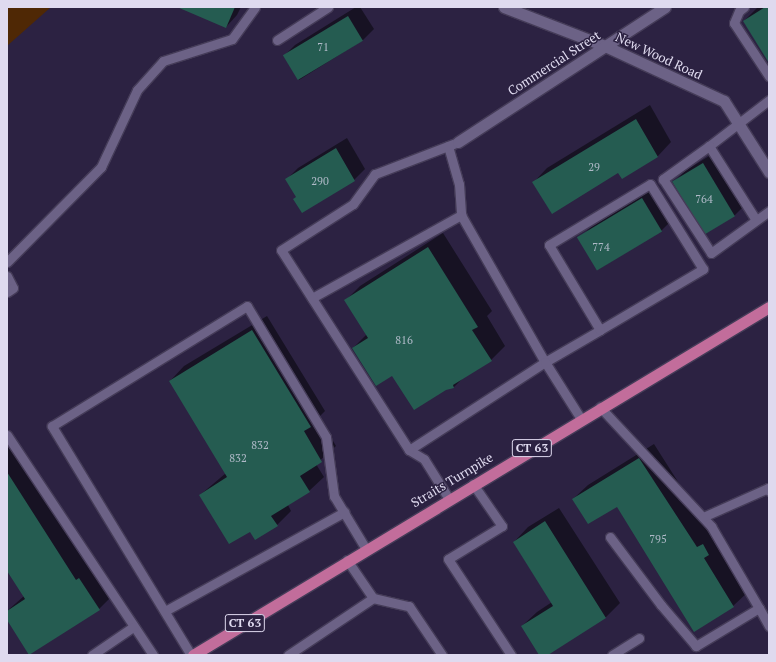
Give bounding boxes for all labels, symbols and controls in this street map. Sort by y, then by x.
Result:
street label: Commercial Street [505,27,603,99]
street label: New Wood Road [613,29,705,83]
house number: 71 [317,40,329,54]
house number: 29 [588,160,600,174]
house number: 290 [311,174,329,188]
house number: 764 [695,192,713,206]
house number: 774 [592,240,610,254]
house number: 816 [395,333,413,347]
house number: 832 [251,438,269,452]
road number: CT 63 [511,438,553,458]
street label: Straits Turnpike [408,449,496,511]
house number: 832 [229,451,247,465]
house number: 795 [649,532,667,546]
road number: CT 63 [224,613,266,633]

